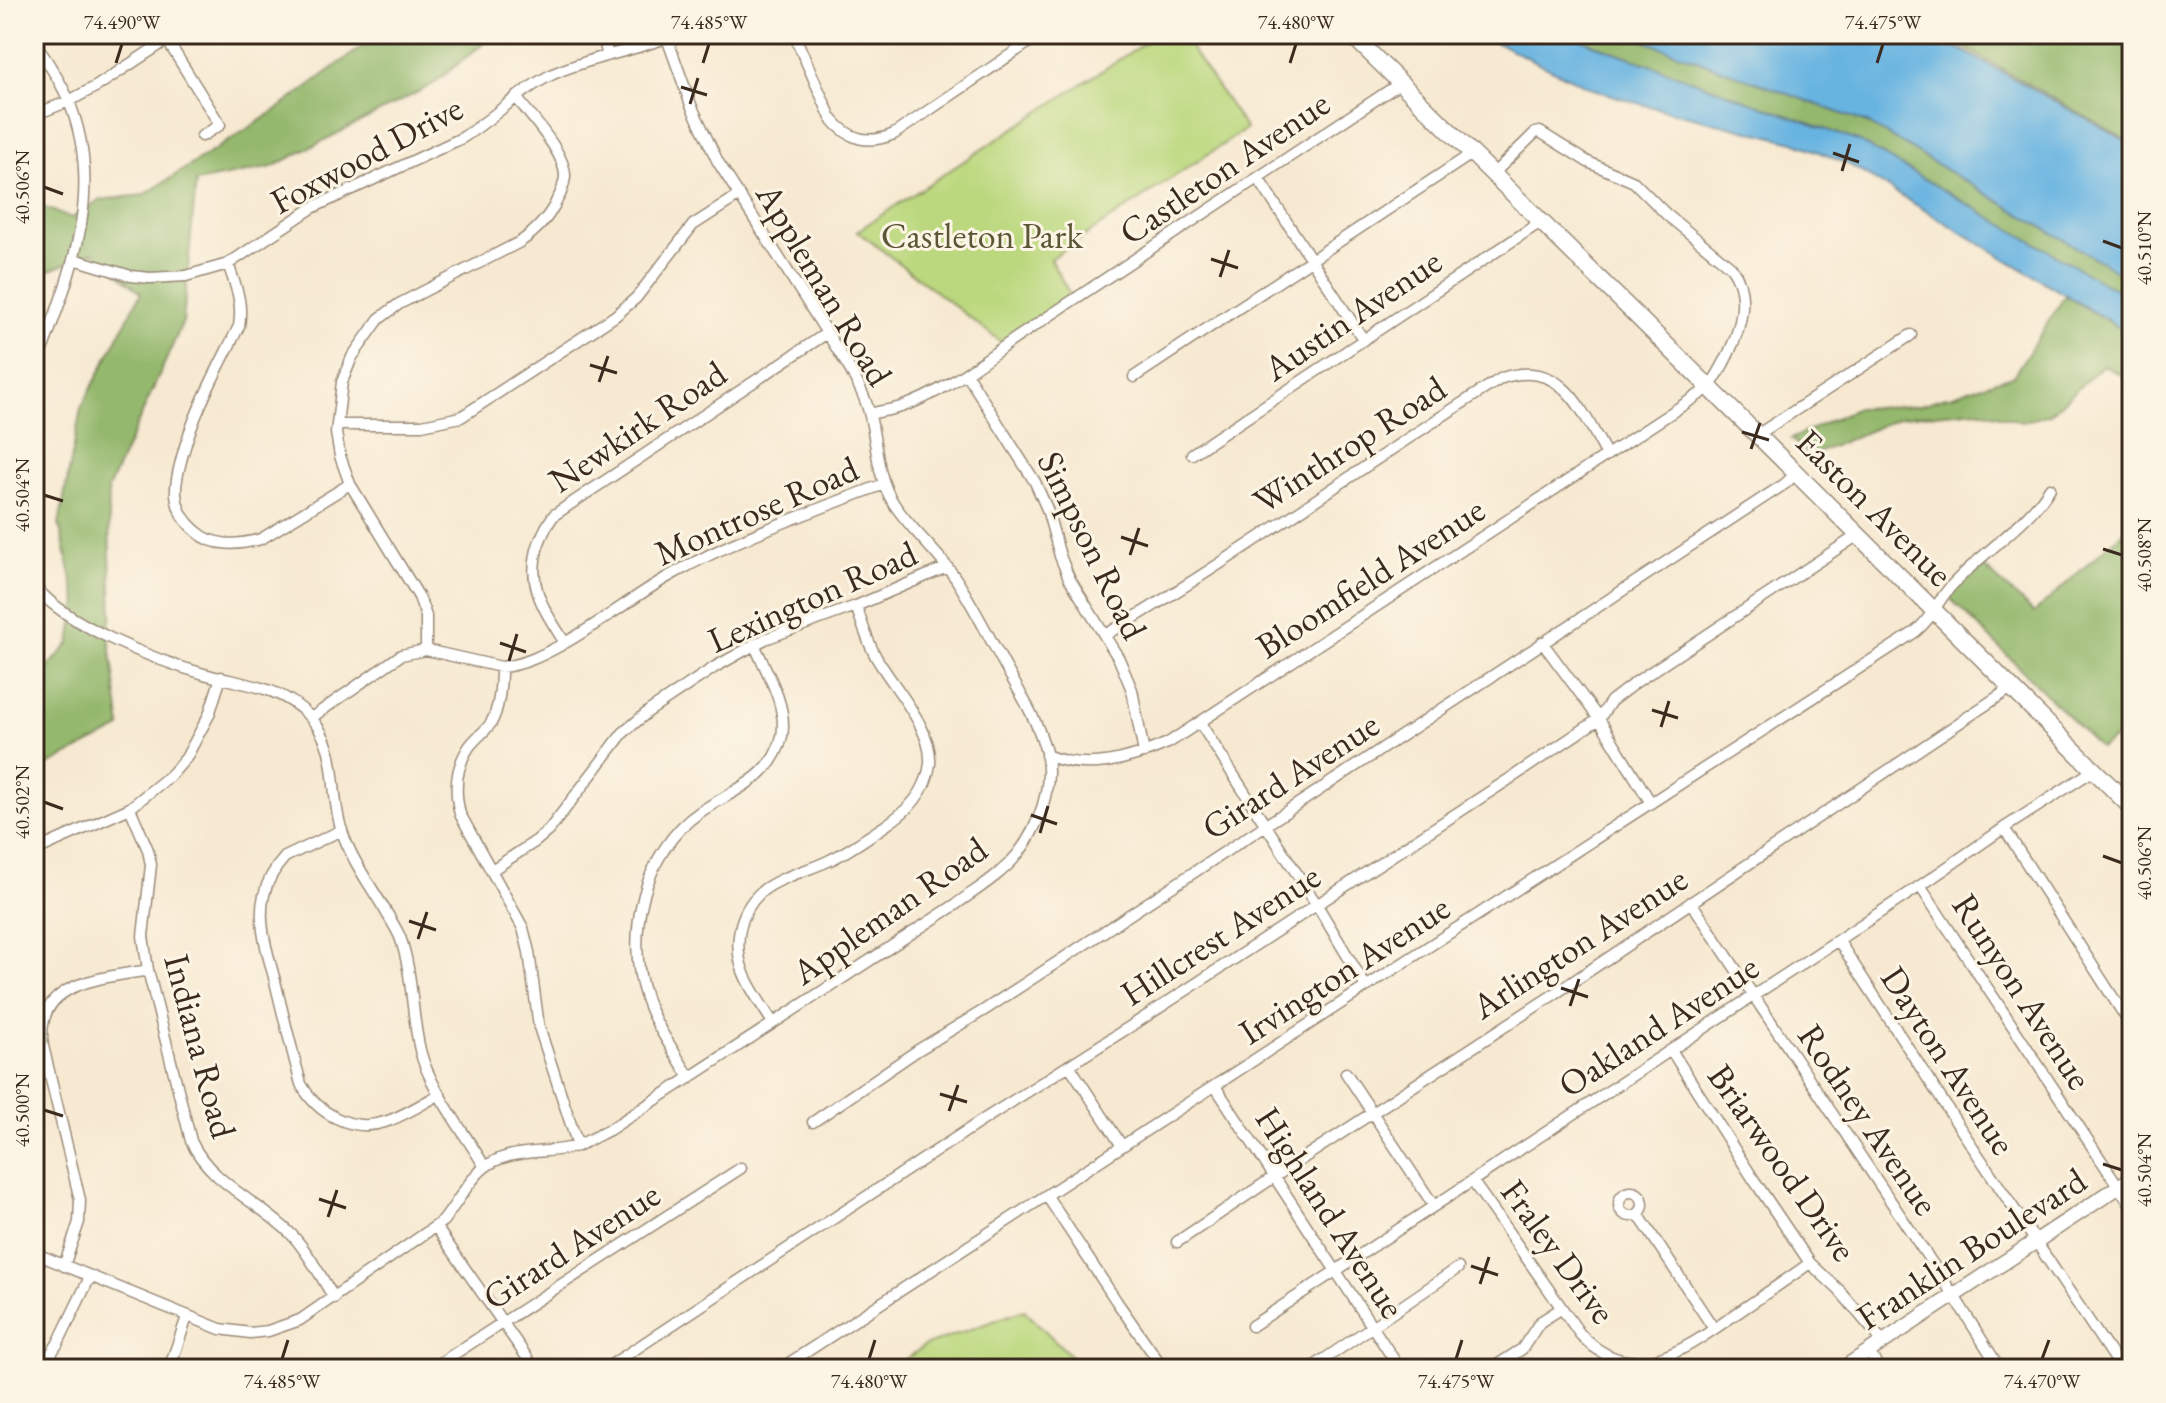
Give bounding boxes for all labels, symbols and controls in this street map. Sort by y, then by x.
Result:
text: 74.490°W [84,9,161,35]
text: 74.485°W [671,9,748,35]
text: 74.480°W [1258,9,1335,35]
text: 74.475°W [1845,9,1922,35]
street label: Castleton Avenue [1110,80,1339,255]
street label: Foxwood Drive [262,84,470,225]
text: 40.506°N [9,150,35,224]
street label: Appleman Road [745,173,904,395]
text: 40.510°N [2131,211,2157,285]
park label: Castleton Park [881,212,1084,259]
street label: Austin Avenue [1253,238,1450,392]
street label: Newkirk Road [539,349,736,503]
street label: Winthrop Road [1244,364,1455,524]
street label: Easton Avenue [1786,419,1963,596]
street label: Montrose Road [647,444,866,576]
street label: Simpson Road [1027,444,1159,648]
text: 40.504°N [9,458,35,532]
street label: Bloomfield Avenue [1247,486,1494,669]
text: 40.508°N [2131,518,2157,592]
street label: Lexington Road [700,529,925,664]
street label: Girard Avenue [1193,701,1388,850]
text: 40.502°N [9,765,35,839]
street label: Appleman Road [781,825,997,996]
text: 40.506°N [2131,826,2157,900]
street label: Hillcrest Avenue [1111,852,1329,1016]
street label: Arlington Avenue [1462,855,1696,1030]
street label: Irvington Avenue [1230,884,1459,1055]
street label: Runyon Avenue [1942,884,2103,1098]
street label: Oakland Avenue [1549,943,1767,1108]
street label: Indiana Road [153,949,248,1144]
street label: Dayton Avenue [1870,957,2027,1163]
street label: Rodney Avenue [1787,1015,1950,1224]
street label: Briarwood Drive [1697,1055,1868,1270]
text: 40.500°N [9,1073,35,1147]
street label: Highland Avenue [1245,1098,1416,1327]
text: 40.504°N [2131,1133,2157,1207]
street label: Franklin Boulevard [1847,1156,2096,1340]
street label: Fraley Drive [1490,1170,1627,1333]
street label: Girard Avenue [474,1171,669,1320]
text: 74.485°W [244,1368,321,1394]
text: 74.480°W [831,1368,908,1394]
text: 74.475°W [1418,1368,1495,1394]
text: 74.470°W [2004,1368,2081,1394]

